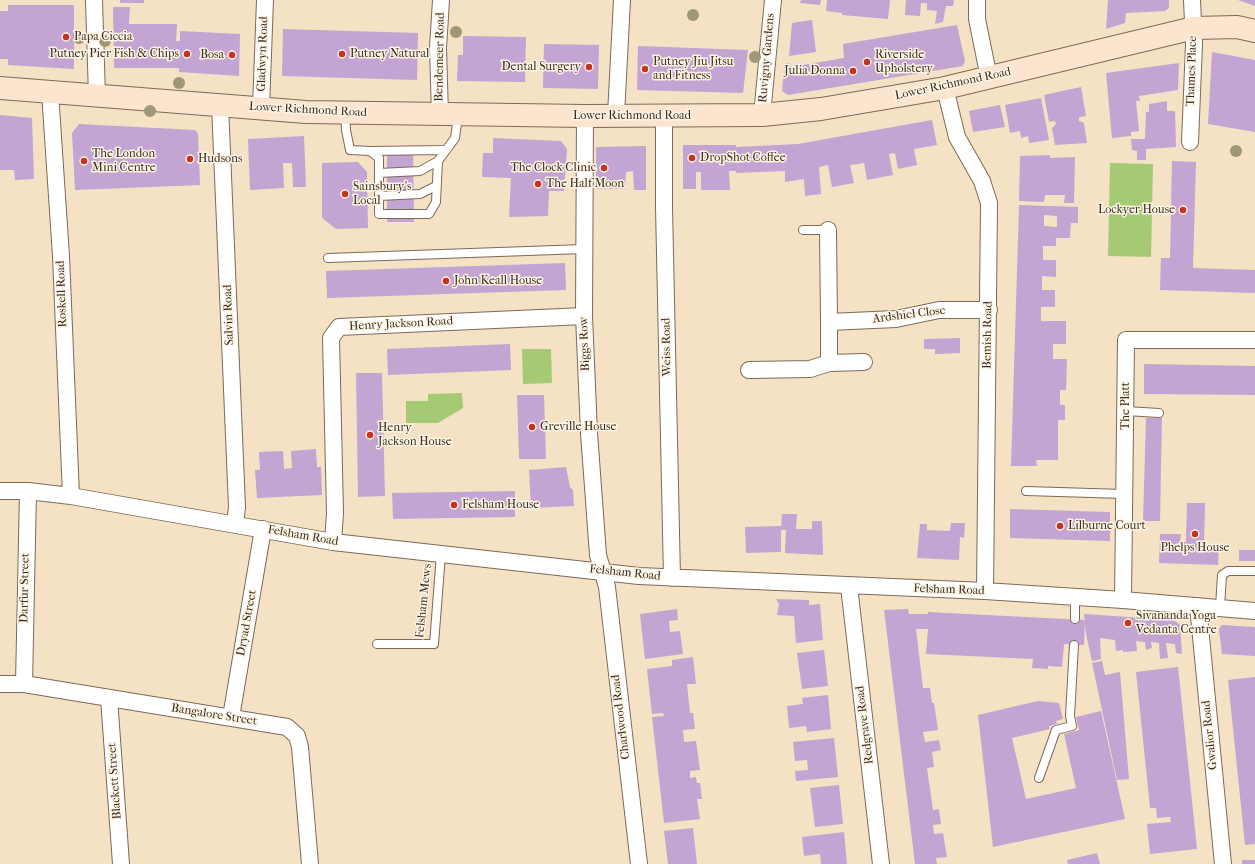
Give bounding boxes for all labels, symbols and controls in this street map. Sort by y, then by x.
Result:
street label: Bendemeer Road [432,12,448,102]
street label: Ruvigny Gardens [756,13,778,103]
street label: Gladwyn Road [254,16,272,92]
place label: Papa Ciccia [74,30,132,44]
marker: Papa Ciccia [61,32,71,42]
street label: Thames Place [1184,35,1200,107]
place label: Putney Pier Fish & Chips [49,47,179,61]
place label: Putney Natural [350,47,429,61]
place label: Bosa [200,48,224,62]
place label: Riverside Upholstery [875,48,933,76]
marker: Putney Pier Fish & Chips [182,49,192,59]
marker: Putney Natural [337,49,347,59]
marker: Bosa [227,50,237,60]
place label: Putney Jiu Jitsu and Fitness [653,55,733,83]
marker: Riverside Upholstery [862,57,872,67]
place label: Dental Surgery [501,60,581,74]
marker: Dental Surgery [584,62,594,72]
marker: Putney Jiu Jitsu and Fitness [640,64,650,74]
place label: Julia Donna [784,64,845,78]
street label: Lower Richmond Road [894,65,1012,103]
marker: Julia Donna [848,66,858,76]
street label: Lower Richmond Road [249,100,367,120]
street label: Lower Richmond Road [573,109,691,123]
place label: The London Mini Centre [92,147,156,175]
place label: DropShot Coffee [700,151,786,165]
place label: Hudsons [198,152,242,166]
marker: DropShot Coffee [687,153,697,163]
marker: Hudsons [185,154,195,164]
marker: The London Mini Centre [79,156,89,166]
place label: The Clock Clinic [510,161,596,175]
marker: The Clock Clinic [599,163,609,173]
place label: The Half Moon [546,177,624,191]
marker: The Half Moon [533,179,543,189]
place label: Sainsbury's Local [353,180,411,208]
marker: Sainsbury's Local [340,189,350,199]
place label: Lockyer House [1098,203,1175,217]
marker: Lockyer House [1178,205,1188,215]
street label: Roskell Road [54,260,70,328]
place label: John Keall House [454,274,542,288]
marker: John Keall House [441,276,451,286]
street label: Salvin Road [221,284,237,346]
street label: Bemish Road [980,301,996,369]
street label: Ardshiel Close [872,303,946,327]
street label: Henry Jackson Road [349,314,453,334]
street label: Biggs Row [577,317,593,371]
street label: Weiss Road [659,318,675,376]
street label: The Platt [1119,382,1133,430]
place label: Greville House [540,420,616,434]
place label: Henry Jackson House [378,421,452,449]
marker: Greville House [527,422,537,432]
marker: Henry Jackson House [365,430,375,440]
place label: Felsham House [462,498,539,512]
marker: Felsham House [449,500,459,510]
place label: Lilburne Court [1068,519,1146,533]
marker: Lilburne Court [1055,521,1065,531]
street label: Felsham Road [267,523,339,549]
marker: Phelps House [1190,529,1200,539]
place label: Phelps House [1160,541,1230,555]
street label: Darfur Street [17,553,33,623]
street label: Felsham Road [589,562,661,584]
street label: Felsham Mews [413,563,435,639]
street label: Felsham Road [913,582,985,598]
street label: Dryad Street [234,589,260,657]
place label: Sivananda Yoga Vedanta Centre [1136,609,1217,637]
marker: Sivananda Yoga Vedanta Centre [1123,618,1133,628]
street label: Charlwood Road [609,674,633,760]
street label: Redgrave Road [853,685,877,765]
street label: Gwalior Road [1199,699,1221,771]
street label: Bangalore Street [170,701,258,729]
street label: Blackett Street [105,742,125,820]

